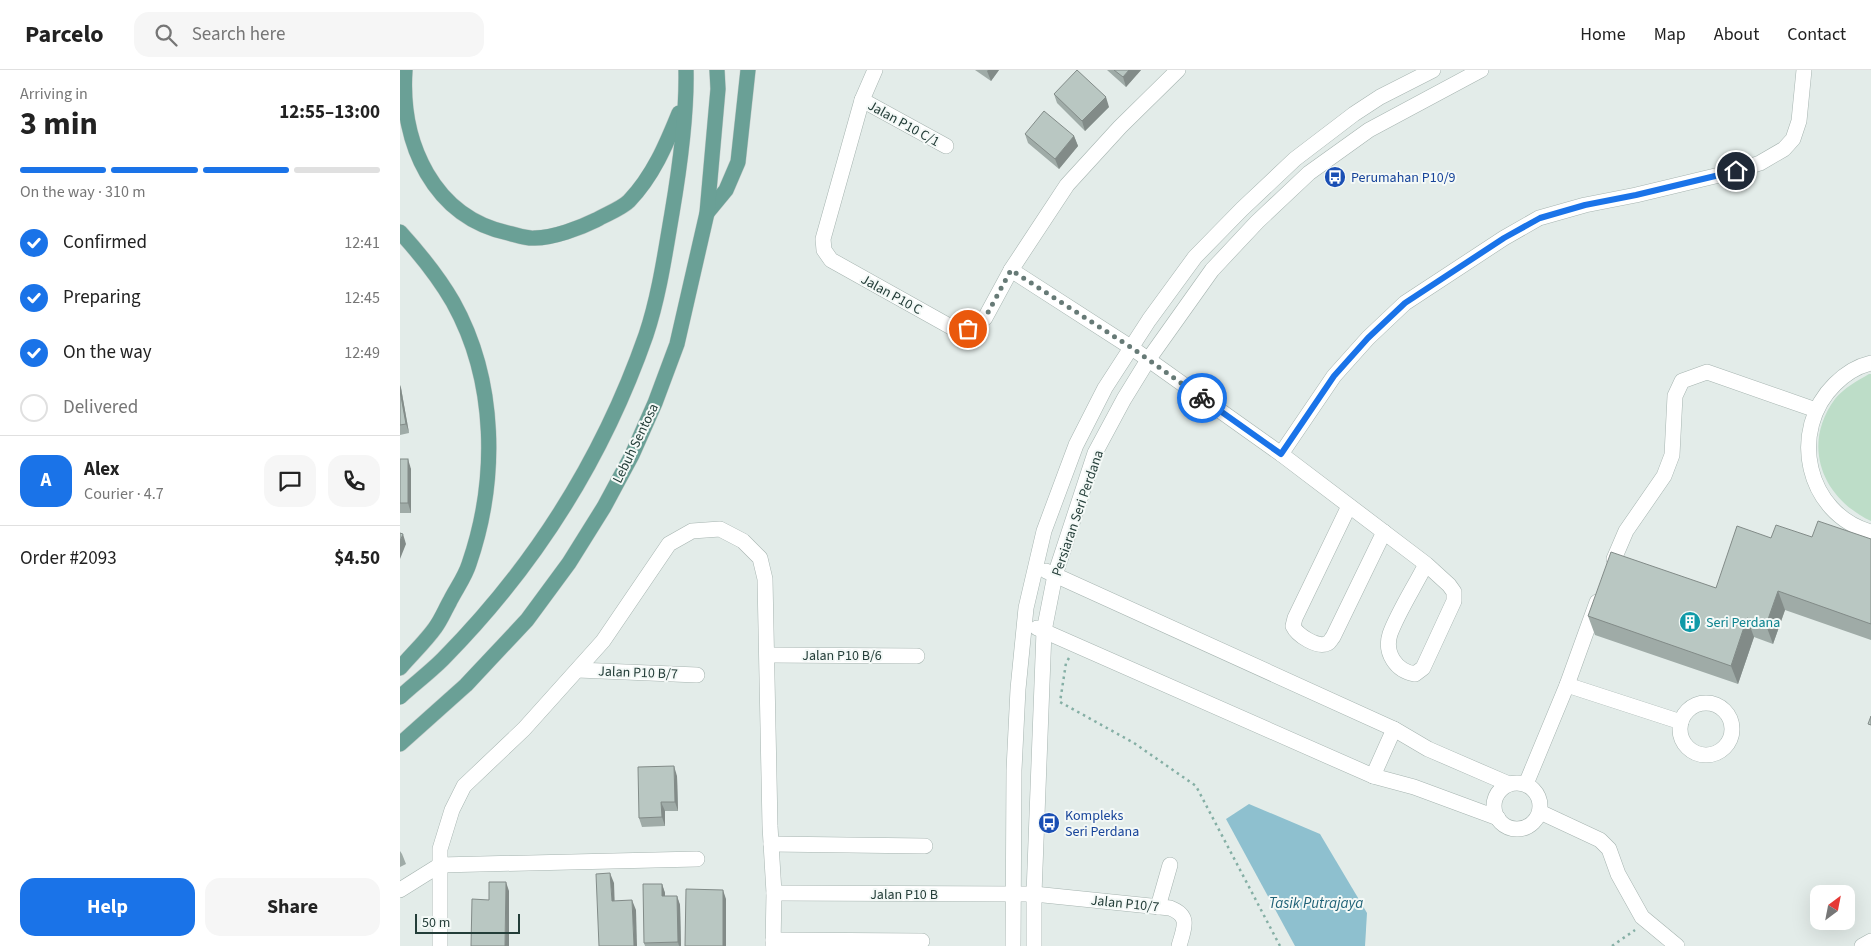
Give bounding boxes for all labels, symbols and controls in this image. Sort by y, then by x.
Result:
search box [134,12,484,57]
text: Parcelo [25,17,104,52]
icon: search [152,21,180,49]
text: Search here [192,21,285,48]
text: Home [1580,22,1626,47]
text: Map [1654,22,1686,47]
text: About [1714,22,1759,47]
text: Contact [1787,22,1846,47]
text: Arriving in [20,83,88,105]
street label: Jalan P10 C/1 [864,96,943,152]
text: 12:55–13:00 [279,99,380,126]
text: 3 min [20,101,98,147]
pin [1715,150,1757,192]
icon: home [1722,157,1750,185]
bus stop icon: Perumahan P10/9 [1323,165,1347,189]
place label: Perumahan P10/9 [1351,168,1456,188]
text: On the way · 310 m [20,181,145,203]
icon: check [20,229,48,257]
text: Confirmed [63,229,147,256]
text: 12:41 [344,232,380,254]
street label: Jalan P10 C [857,270,926,320]
icon: check [20,284,48,312]
text: Preparing [63,284,141,311]
text: 12:45 [344,287,380,309]
pin [947,308,989,350]
icon: bag [954,315,982,343]
icon: check [20,339,48,367]
text: On the way [63,339,152,366]
text: 12:49 [344,342,380,364]
courier [1177,373,1227,423]
icon: bike [1188,384,1216,412]
text: Delivered [63,394,138,421]
street label: Lebuh Sentosa [608,400,664,487]
street label: Persiaran Seri Perdana [1047,448,1109,579]
button: chat [264,455,316,507]
button: phone [328,455,380,507]
text: Alex [84,456,120,483]
text: A [41,467,51,494]
text: Courier · 4.7 [84,483,164,505]
text: Order #2093 [20,545,117,572]
text: $4.50 [334,545,380,572]
building icon: Seri Perdana [1678,610,1702,634]
place label: Seri Perdana [1706,613,1780,633]
street label: Jalan P10 B/6 [802,646,882,666]
street label: Jalan P10 B/7 [598,662,678,684]
place label: Kompleks Seri Perdana [1065,806,1139,842]
bus stop icon: Kompleks Seri Perdana [1037,811,1061,835]
button: Help [20,878,195,936]
button: Share [205,878,380,936]
street label: Jalan P10 B [870,885,938,905]
north arrow [1810,885,1855,930]
map controls [1810,885,1855,930]
street label: Jalan P10/7 [1090,890,1160,918]
water label: Tasik Putrajaya [1269,893,1363,914]
scale bar [415,911,520,934]
text: 50 m [422,913,450,933]

